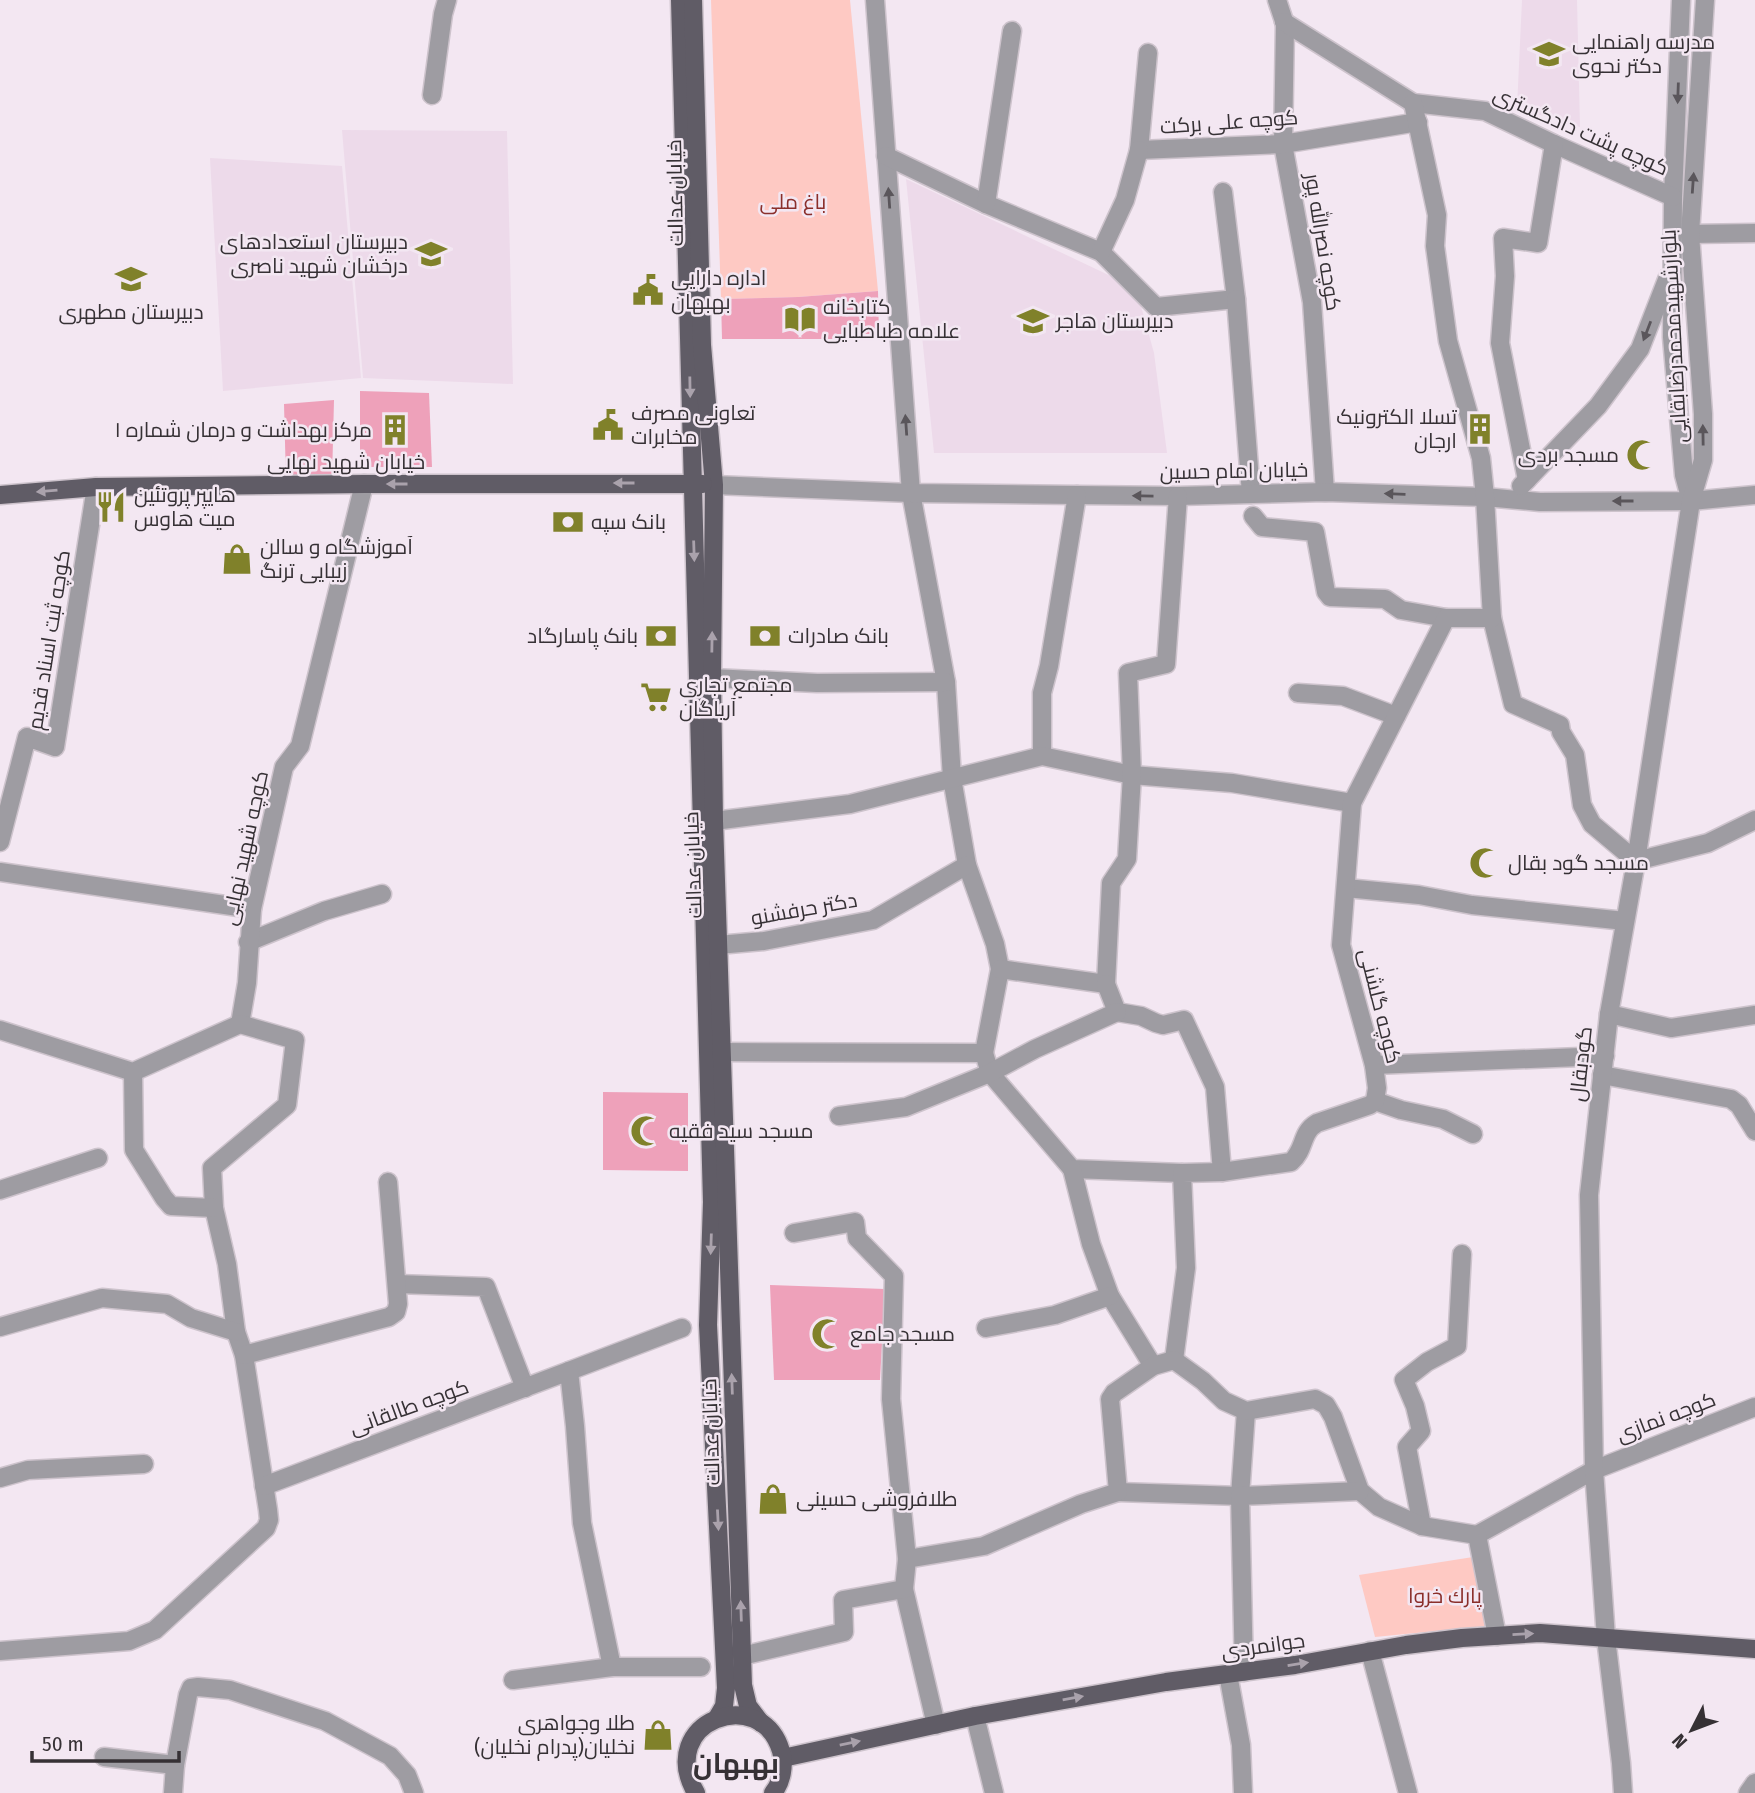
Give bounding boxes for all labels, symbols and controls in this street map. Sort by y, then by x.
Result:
place label: مدرسه راهنمایی دکتر نحوی [1572,29,1715,79]
school or university icon: مدرسه راهنمایی دکتر نحوی [1532,37,1566,71]
street label: کوچه پشت دادگستری [1489,81,1673,182]
one-way arrow [1672,82,1683,104]
street label: کوچه علی برکت [1159,104,1299,141]
street label: خیابان عدالت [661,139,689,247]
street label: کوچه نصرالله پور [1298,170,1348,313]
one-way arrow [1688,172,1699,194]
one-way arrow [883,187,894,209]
park label: باغ ملی [760,189,826,216]
place label: دبیرستان استعدادهای درخشان شهید ناصری [220,229,408,279]
street label: بلوارشهیدمحمدرضابقایی [1655,229,1693,443]
school or university icon: دبیرستان استعدادهای درخشان شهید ناصری [414,237,448,271]
school or university icon: دبیرستان مطهری [114,262,148,296]
place label: اداره دارایی بهبهان [671,265,766,315]
public building icon: اداره دارایی بهبهان [631,273,665,307]
place label: کتابخانه علامه طباطبایی [823,294,960,344]
place label: دبیرستان مطهری [58,299,204,325]
library icon: کتابخانه علامه طباطبایی [783,302,817,336]
school or university icon: دبیرستان هاجر [1016,304,1050,338]
place label: دبیرستان هاجر [1055,308,1174,334]
one-way arrow [1641,321,1652,342]
one-way arrow [684,376,696,398]
place label: تعاونی مصرف مخابرات [631,400,756,450]
place label: تسلا الکترونیک ارجان [1336,404,1457,454]
public building icon: تعاونی مصرف مخابرات [591,408,625,442]
building icon: تسلا الکترونیک ارجان [1463,412,1497,446]
building icon: مرکز بهداشت و درمان شماره ۱ [378,413,412,447]
one-way arrow [900,413,911,435]
place label: مرکز بهداشت و درمان شماره ۱ [114,417,372,443]
one-way arrow [1697,424,1709,446]
mosque icon: مسجد بردی [1625,438,1659,472]
place label: مسجد بردی [1518,442,1619,468]
street label: خیابان شهید نهایی [267,449,425,475]
street label: خیابان امام حسین [1159,457,1309,486]
one-way arrow [613,477,635,489]
one-way arrow [385,478,407,490]
place label: هایپر پروتئین میت هاوس [134,482,236,532]
one-way arrow [36,486,58,497]
one-way arrow [1384,489,1406,500]
restaurant icon: هایپر پروتئین میت هاوس [94,490,128,524]
one-way arrow [1132,490,1154,502]
one-way arrow [1611,496,1633,507]
bank icon: بانک سپه [551,505,585,539]
place label: بانک سپه [591,509,666,535]
place label: آموزشگاه و سالن زیبایی ترنگ [260,534,413,584]
one-way arrow [689,541,700,563]
shop icon: آموزشگاه و سالن زیبایی ترنگ [220,542,254,576]
street label: کوچه ثبت اسناد قدیم [22,548,77,732]
bank icon: بانک پاسارگاد [644,619,678,653]
bank icon: بانک صادرات [748,619,782,653]
place label: بانک پاسارگاد [527,623,638,650]
place label: بانک صادرات [788,623,889,649]
one-way arrow [706,631,718,653]
place label: مجتمع تجاری آریاگان [679,672,792,722]
supermarket icon: مجتمع تجاری آریاگان [639,680,673,714]
street label: کوچه شهید نهایی [216,768,275,928]
street label: خیابان عدالت [678,811,708,919]
mosque icon: مسجد گود بقال [1468,846,1502,880]
place label: مسجد گود بقال [1508,850,1649,876]
street label: دکتر حرفشنو [749,887,859,931]
street label: کوچه گلشنی [1352,946,1407,1066]
street label: گودبقال [1564,1025,1598,1103]
mosque icon: مسجد سید فقیه [629,1114,663,1148]
place label: مسجد سید فقیه [669,1118,814,1144]
one-way arrow [705,1233,716,1255]
mosque icon: مسجد جامع [810,1317,844,1351]
place label: مسجد جامع [850,1321,955,1348]
street label: کوچه طالقانی [346,1373,473,1442]
one-way arrow [727,1373,738,1395]
street label: خیابان عدالت [696,1378,726,1486]
street label: کوچه نمازی [1613,1386,1720,1449]
shop icon: طلافروشی حسینی [756,1482,790,1516]
place label: طلافروشی حسینی [796,1486,958,1512]
one-way arrow [713,1510,724,1532]
park label: پارك خروا [1408,1583,1482,1610]
one-way arrow [735,1600,746,1622]
street label: جوانمردی [1219,1627,1307,1665]
one-way arrow [1512,1628,1534,1639]
one-way arrow [1287,1658,1309,1669]
one-way arrow [1062,1692,1084,1703]
north arrow [1657,1695,1727,1765]
place label: طلا وجواهری نخلیان(پدرام نخلیان) [474,1710,635,1761]
shop icon: طلا وجواهری نخلیان(پدرام نخلیان) [641,1718,675,1752]
scale bar [32,1720,178,1764]
text: N [1667,1729,1692,1753]
text: 50 m [42,1731,84,1757]
one-way arrow [839,1737,861,1748]
district label: بهبهان [693,1747,779,1781]

